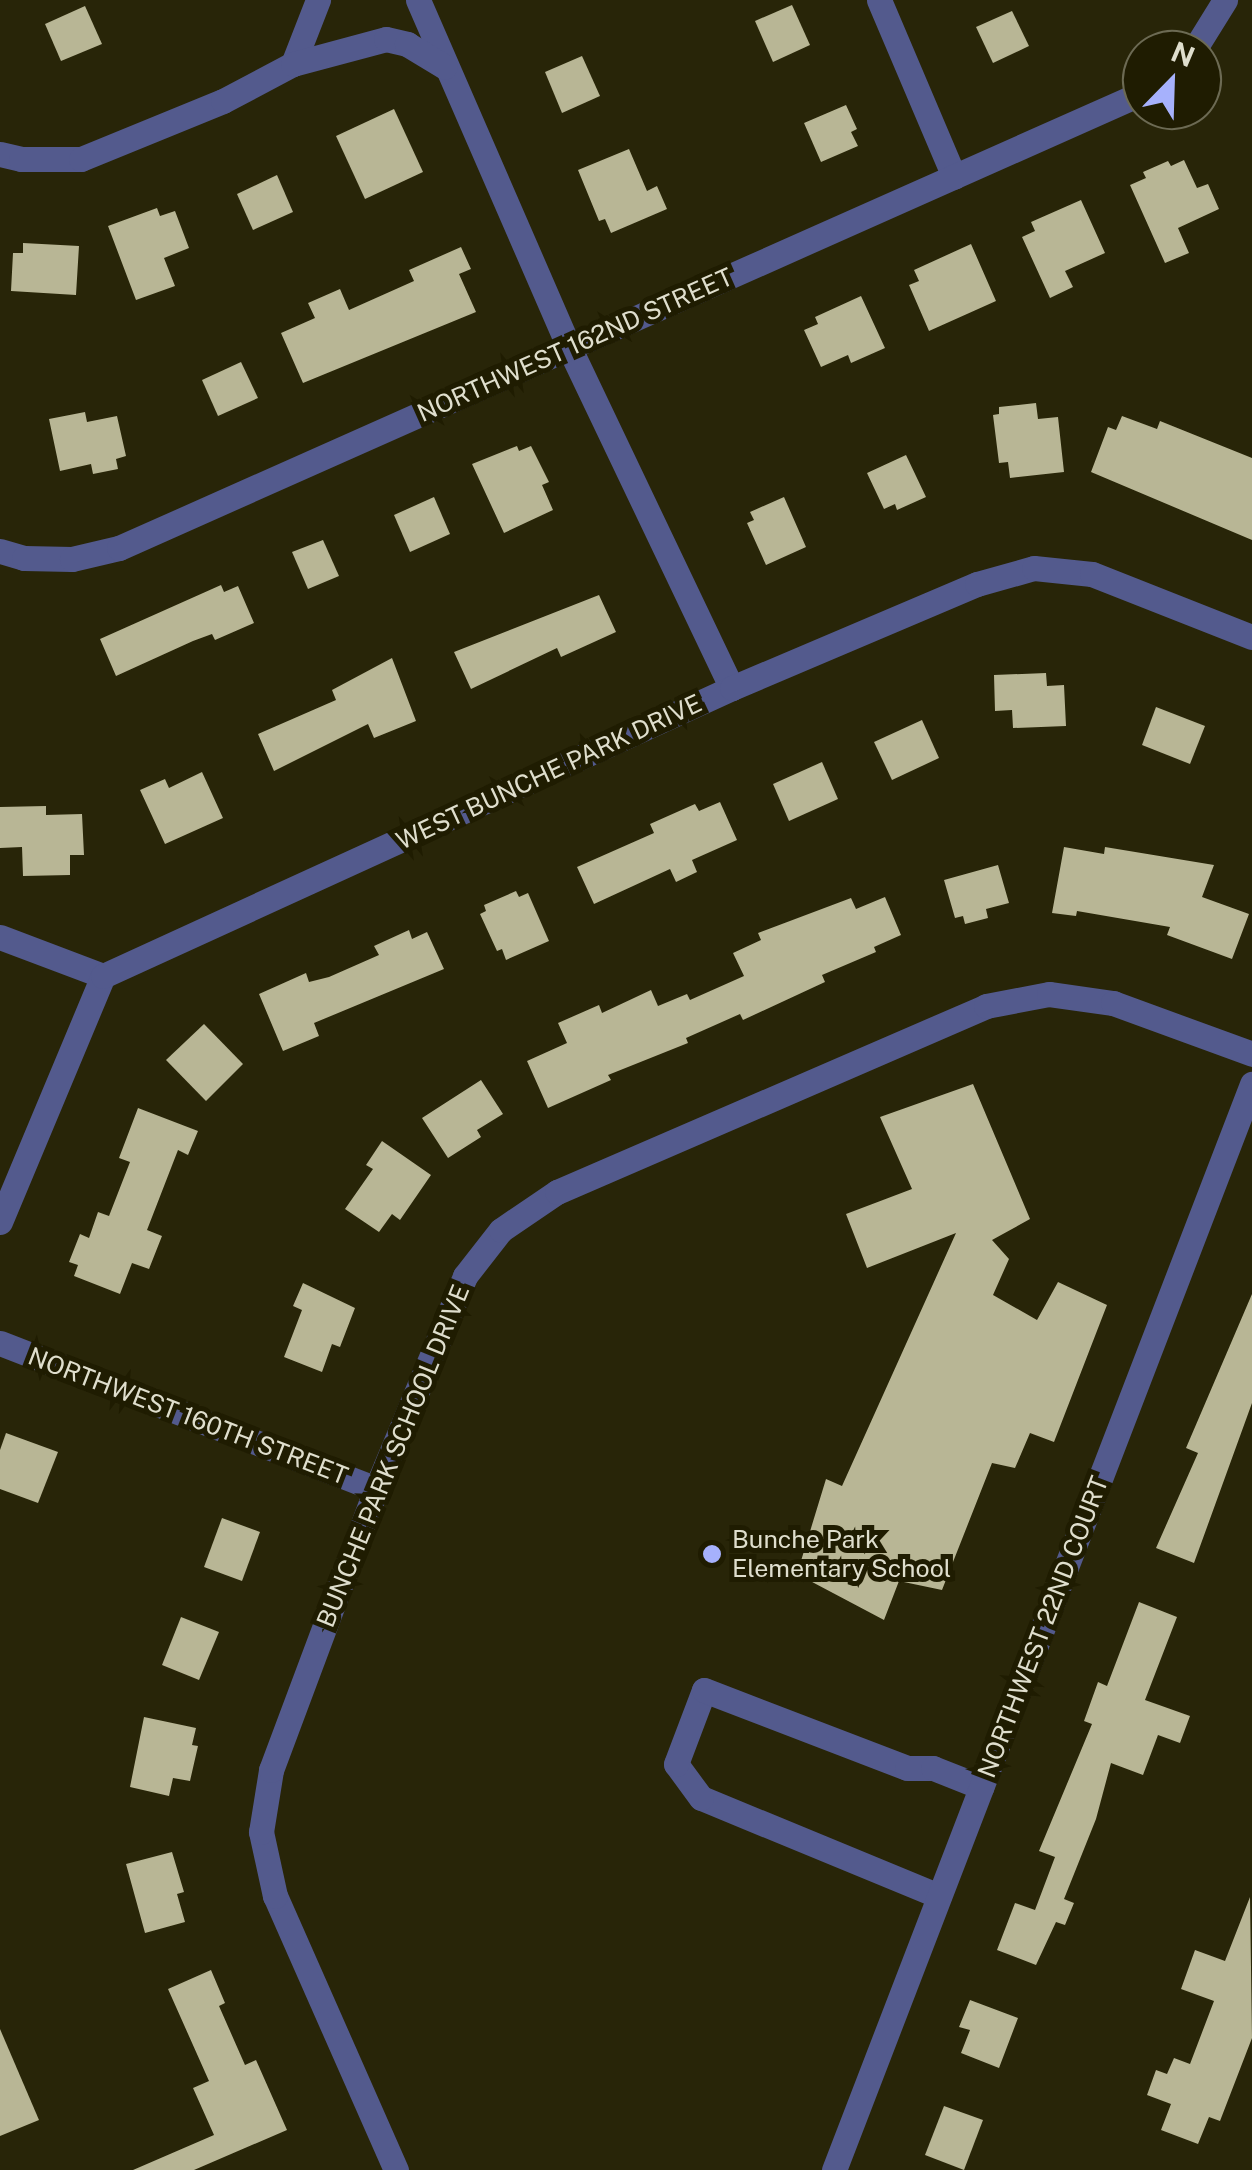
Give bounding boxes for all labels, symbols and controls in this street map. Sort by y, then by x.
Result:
north arrow [1122,30,1222,130]
text: N [1167,34,1200,73]
street label: NORTHWEST 162ND STREET [413,262,737,428]
street label: WEST BUNCHE PARK DRIVE [391,688,707,856]
street label: BUNCHE PARK SCHOOL DRIVE [310,1280,476,1632]
street label: NORTHWEST 160TH STREET [24,1341,352,1491]
street label: NORTHWEST 22ND COURT [972,1472,1114,1782]
place label: Bunche Park Elementary School [732,1525,951,1584]
marker: Bunche Park Elementary School [701,1543,723,1565]

